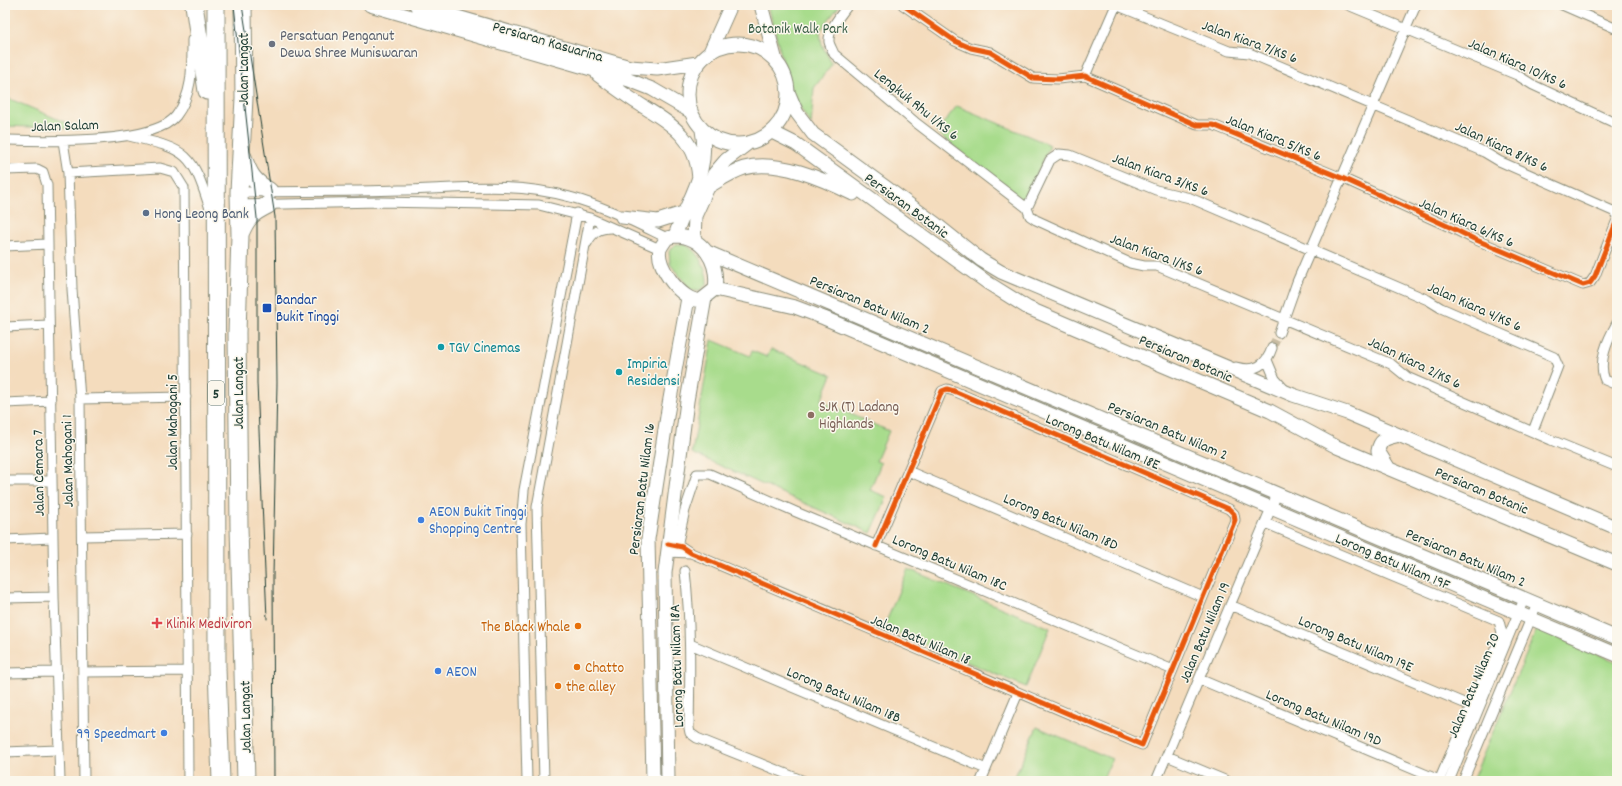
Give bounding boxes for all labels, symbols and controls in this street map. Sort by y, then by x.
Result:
street label: Jalan Kiara 7/KS 6 [1198,15,1300,70]
street label: Persiaran Kasuarina [490,17,606,69]
park label: Botanik Walk Park [748,19,848,41]
place label: Persatuan Penganut Dewa Shree Muniswaran [280,26,418,65]
street label: Jalan Langat [234,32,256,105]
street label: Jalan Kiara 10/KS 6 [1464,33,1570,96]
marker: Persatuan Penganut Dewa Shree Muniswaran [267,39,277,49]
street label: Lengkuk Rhu 1/KS 6 [868,64,963,147]
street label: Jalan Kiara 5/KS 6 [1222,110,1325,168]
street label: Jalan Salam [31,115,99,139]
street label: Jalan Kiara 8/KS 6 [1451,117,1552,179]
street label: Jalan Kiara 3/KS 6 [1109,148,1212,204]
street label: Persiaran Botanic [859,168,953,245]
street label: Jalan Kiara 6/KS 6 [1415,193,1517,255]
place label: Hong Leong Bank [154,204,249,226]
marker: Hong Leong Bank [141,208,151,218]
street label: Jalan Kiara 1/KS 6 [1106,229,1206,283]
street label: Persiaran Batu Nilam 2 [806,271,933,341]
street label: Jalan Kiara 4/KS 6 [1424,277,1525,338]
place label: Bandar Bukit Tinggi [276,290,339,329]
marker: Bandar Bukit Tinggi [261,302,273,314]
street label: Persiaran Botanic [1135,330,1236,390]
street label: Jalan Kiara 2/KS 6 [1364,332,1465,396]
place label: TGV Cinemas [449,338,521,360]
marker: TGV Cinemas [436,342,446,352]
place label: Impiria Residensi [627,354,680,393]
street label: Jalan Langat [229,356,251,429]
marker: Impiria Residensi [614,367,624,377]
street label: Jalan Mahogani 5 [163,374,185,470]
road number: 5 [208,381,224,405]
place label: SJK (T) Ladang Highlands [819,397,899,436]
street label: Persiaran Batu Nilam 2 [1104,397,1231,467]
street label: Lorong Batu Nilam 18E [1042,409,1163,477]
marker: SJK (T) Ladang Highlands [806,410,816,420]
street label: Jalan Mahogani 1 [57,414,81,508]
street label: Persiaran Batu Nilam 16 [624,422,662,556]
street label: Jalan Cemara 7 [28,429,52,516]
street label: Persiaran Botanic [1431,462,1532,522]
street label: Lorong Batu Nilam 18D [999,489,1121,557]
place label: AEON Bukit Tinggi Shopping Centre [429,502,527,541]
marker: AEON Bukit Tinggi Shopping Centre [416,515,426,525]
street label: Persiaran Batu Nilam 2 [1402,524,1529,594]
street label: Lorong Batu Nilam 19F [1331,529,1453,597]
street label: Lorong Batu Nilam 18C [888,530,1010,598]
street label: Jalan Batu Nilam 19 [1175,579,1237,687]
street label: Lorong Batu Nilam 18A [665,604,691,728]
street label: Jalan Batu Nilam 18 [867,610,974,672]
street label: Lorong Batu Nilam 19E [1294,611,1416,679]
place label: Klinik Mediviron [166,614,252,636]
marker: Klinik Mediviron [151,617,163,629]
place label: The Black Whale [481,617,570,639]
marker: The Black Whale [573,621,583,631]
street label: Jalan Batu Nilam 20 [1443,630,1507,742]
place label: Chatto [585,658,624,680]
place label: AEON [446,662,477,684]
marker: Chatto [572,662,582,672]
street label: Lorong Batu Nilam 18B [783,662,904,730]
marker: AEON [433,666,443,676]
place label: the alley [566,677,616,699]
street label: Jalan Langat [235,680,259,754]
marker: the alley [553,681,563,691]
street label: Lorong Batu Nilam 19D [1262,684,1385,753]
place label: 99 Speedmart [77,724,156,746]
marker: 99 Speedmart [159,728,169,738]

